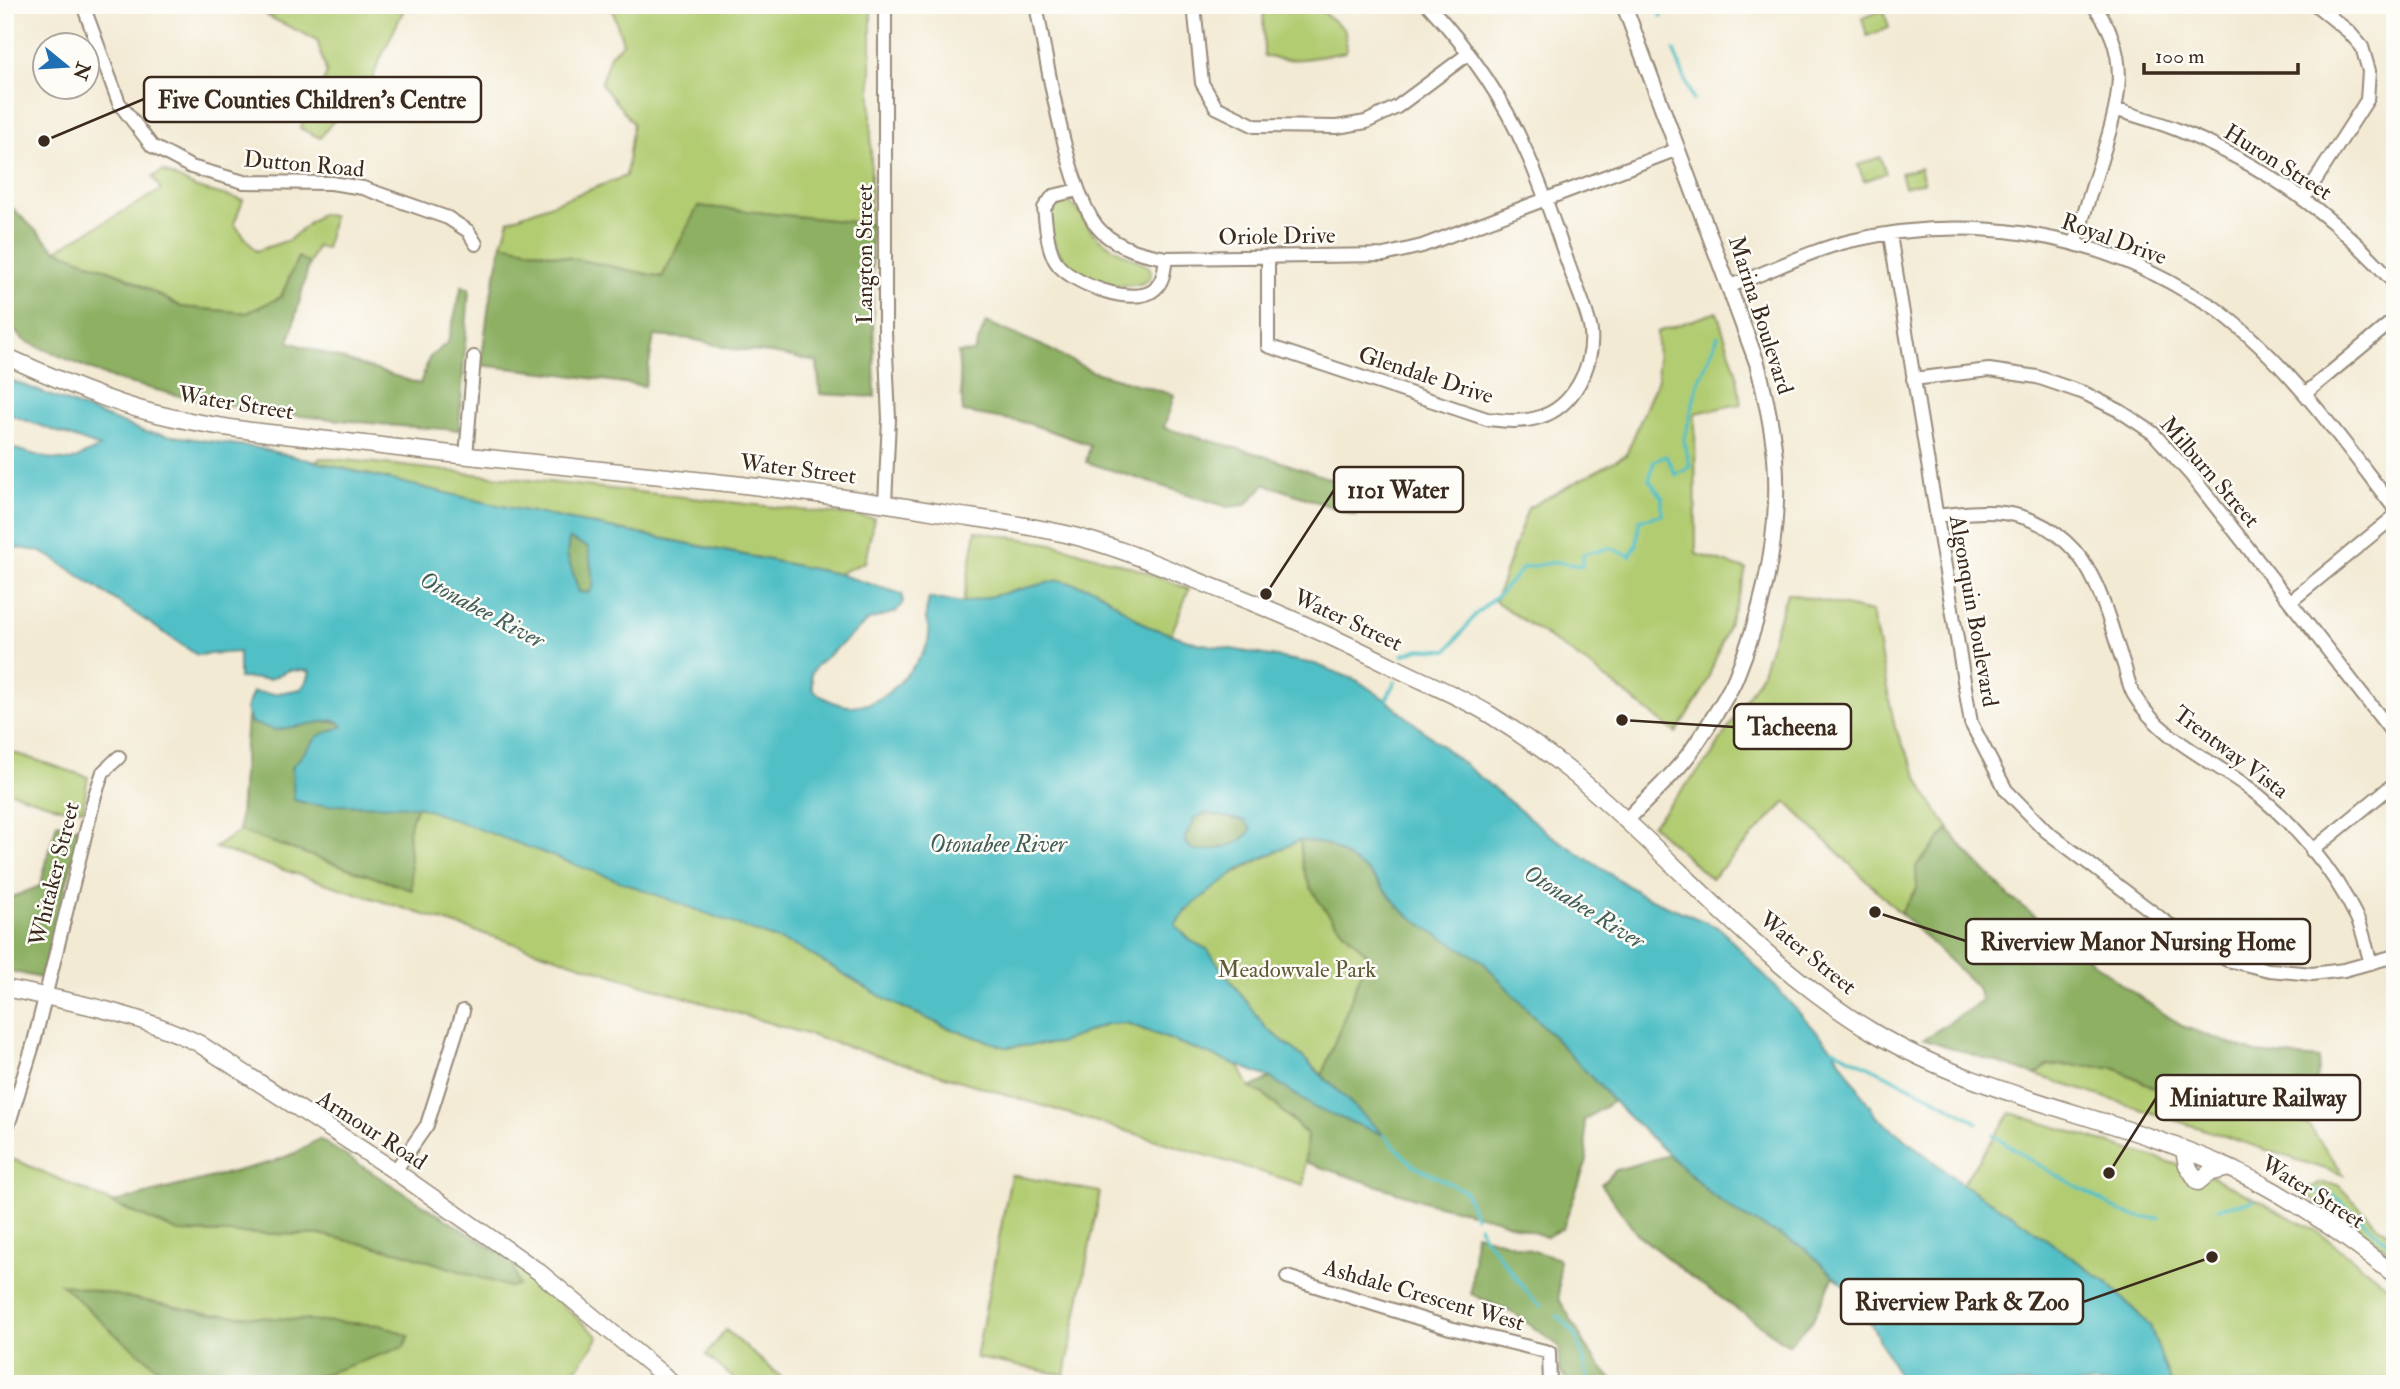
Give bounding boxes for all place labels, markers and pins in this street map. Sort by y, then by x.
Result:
callout: Five Counties Children's Centre [144,77,481,122]
callout: 1101 Water [1334,467,1463,512]
callout: Tacheena [1734,704,1851,749]
callout: Riverview Manor Nursing Home [1966,919,2310,964]
callout: Miniature Railway [2156,1075,2360,1120]
callout: Riverview Park & Zoo [1841,1279,2083,1324]

